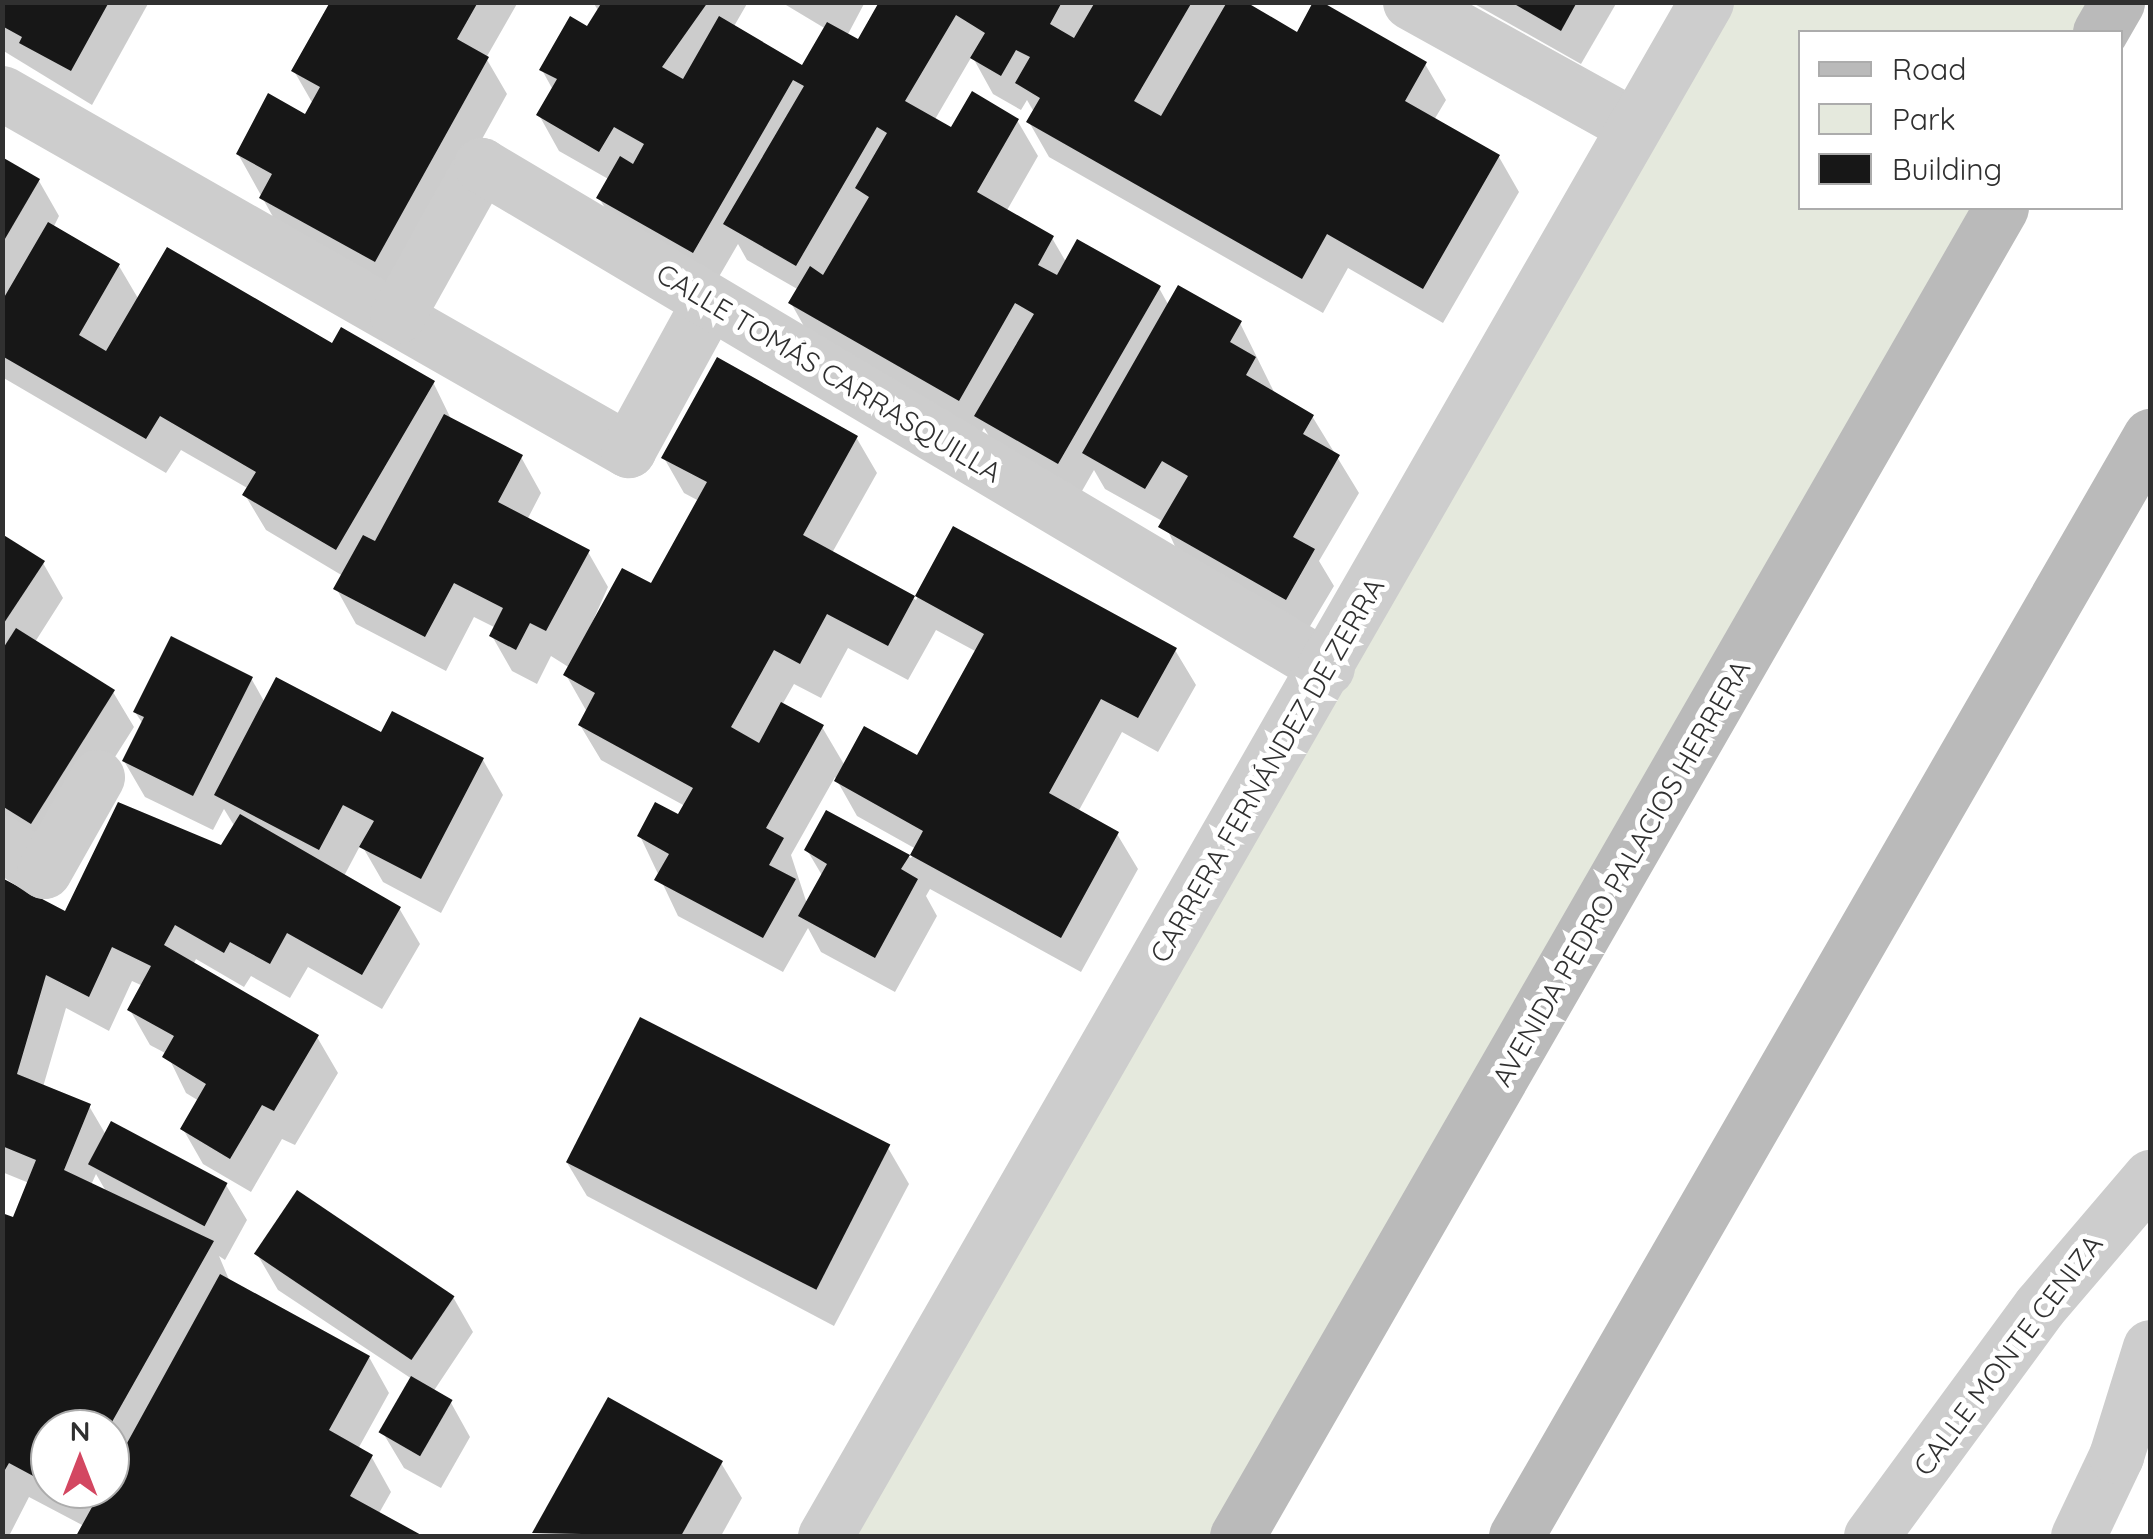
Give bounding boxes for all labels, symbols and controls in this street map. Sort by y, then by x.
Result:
legend [1798,30,2123,210]
text: Road [1892,50,1966,88]
text: Park [1892,100,1956,138]
text: Building [1892,150,2002,188]
street label: CALLE TOMÁS CARRASQUILLA [650,256,1008,490]
street label: CARRERA FERNÁNDEZ DE ZERRA [1143,572,1391,968]
street label: AVENIDA PEDRO PALACIOS HERRERA [1485,654,1757,1092]
street label: CALLE MONTE CENIZA [1906,1228,2110,1482]
north arrow [30,1409,130,1509]
text: N [70,1413,90,1448]

